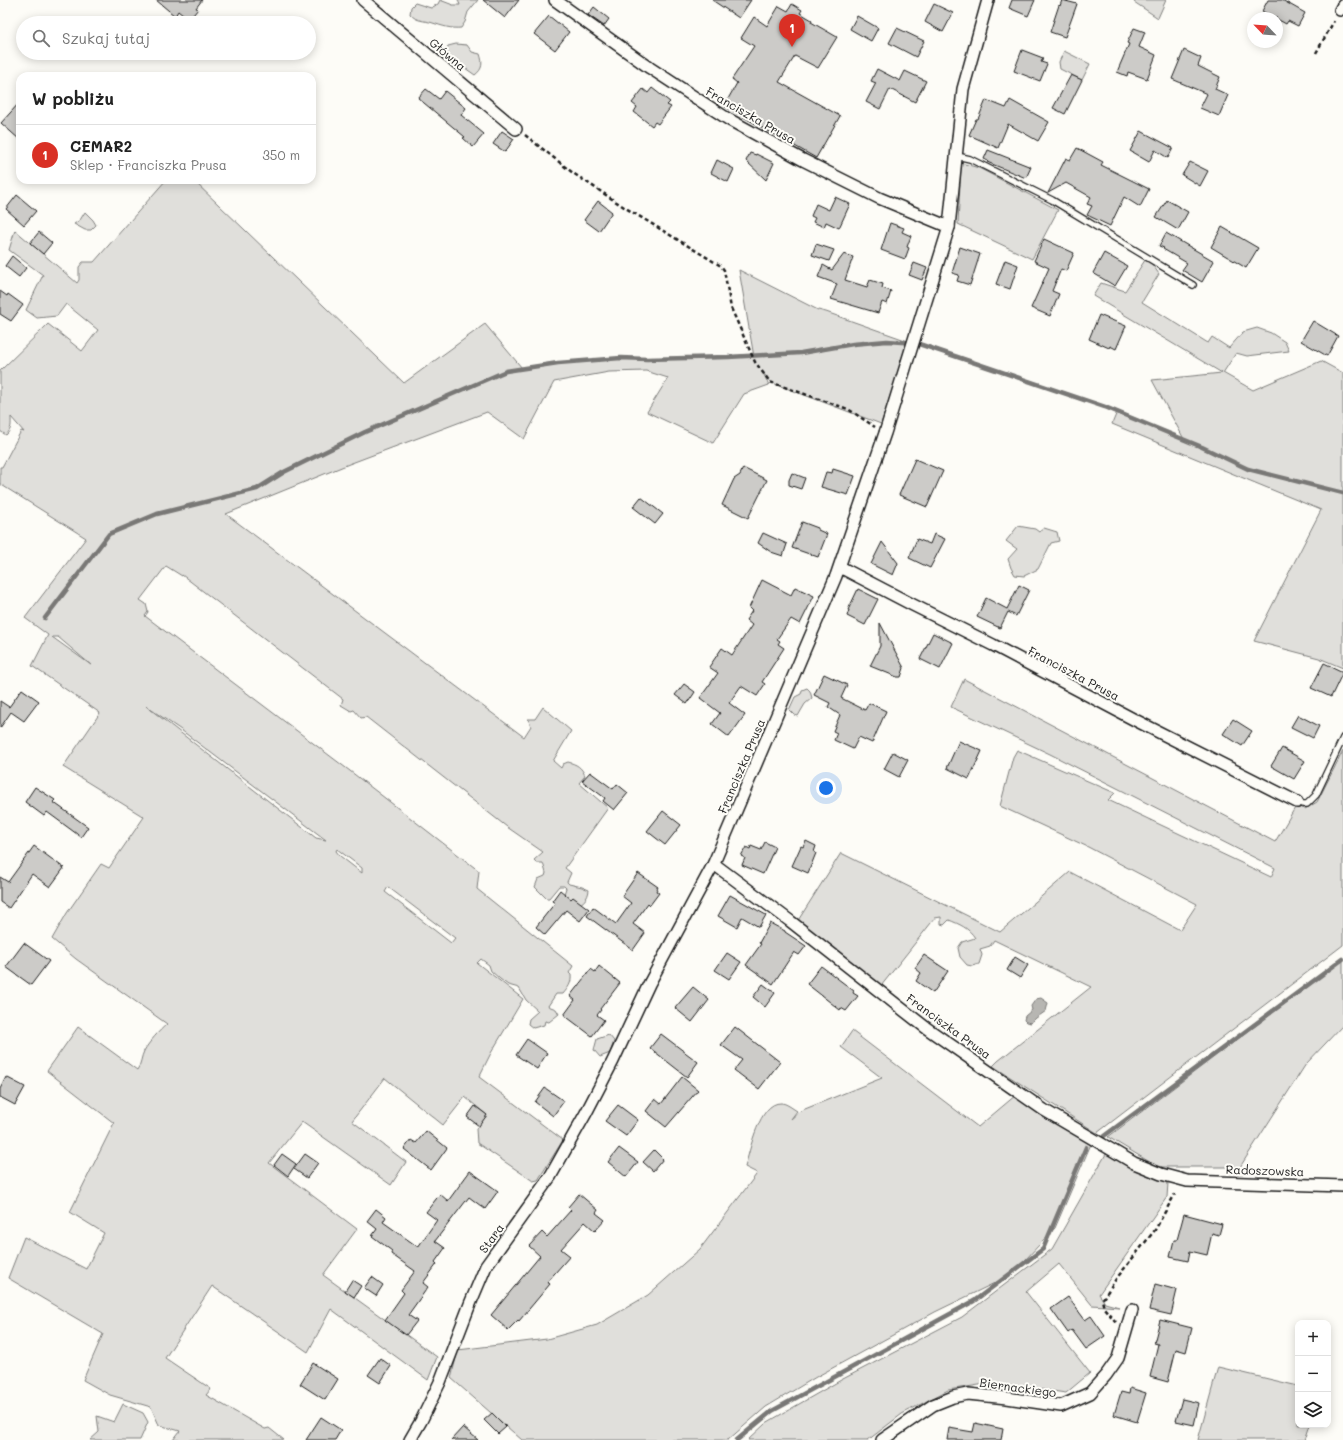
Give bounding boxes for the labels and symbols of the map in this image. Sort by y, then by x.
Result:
north arrow [1247,12,1283,48]
pin: 1 [779,14,805,47]
street label: Główna [426,34,470,74]
street label: Franciszka Prusa [703,83,799,147]
street label: Franciszka Prusa [1026,642,1122,704]
street label: Franciszka Prusa [714,716,768,816]
your location [816,778,836,798]
street label: Franciszka Prusa [903,990,995,1062]
street label: Radoszowska [1225,1161,1305,1179]
street label: Stara [475,1220,507,1256]
street label: Biernackiego [979,1374,1057,1400]

